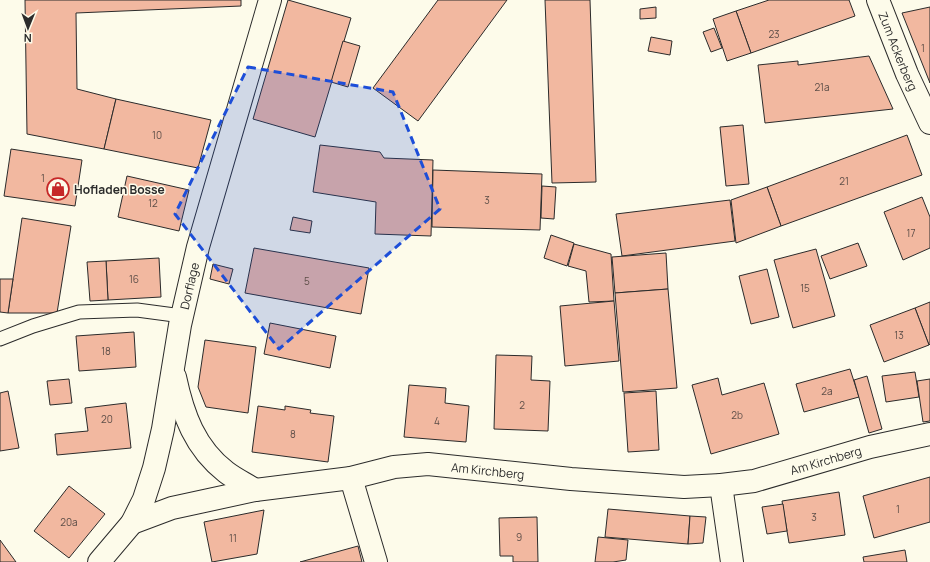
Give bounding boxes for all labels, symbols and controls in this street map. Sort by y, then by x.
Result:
north arrow [8,8,48,48]
street label: Zum Ackerberg [875,9,922,93]
house number: 23 [768,27,780,41]
text: N [24,31,32,46]
house number: 1 [921,41,925,55]
house number: 21a [814,80,830,94]
house number: 10 [152,128,162,142]
house number: 1 [41,171,45,185]
house number: 21 [839,174,849,188]
shop icon: Hofladen Bosse [45,176,71,202]
place label: Hofladen Bosse [74,181,165,198]
house number: 3 [484,193,490,207]
house number: 12 [148,196,158,210]
house number: 17 [907,226,915,240]
street label: Dorflage [175,261,203,311]
house number: 16 [129,272,139,286]
house number: 5 [304,274,310,288]
house number: 15 [800,281,810,295]
house number: 13 [894,328,904,342]
house number: 18 [101,344,111,358]
house number: 2a [821,384,833,398]
house number: 2 [519,398,525,412]
house number: 2b [731,408,743,422]
house number: 20 [101,412,113,426]
house number: 4 [434,414,440,428]
house number: 8 [290,427,296,441]
street label: Am Kirchberg [788,441,863,478]
street label: Am Kirchberg [450,458,525,483]
house number: 1 [896,502,900,516]
house number: 3 [811,510,817,524]
house number: 20a [60,515,78,529]
house number: 9 [516,530,522,544]
house number: 11 [229,531,237,545]

